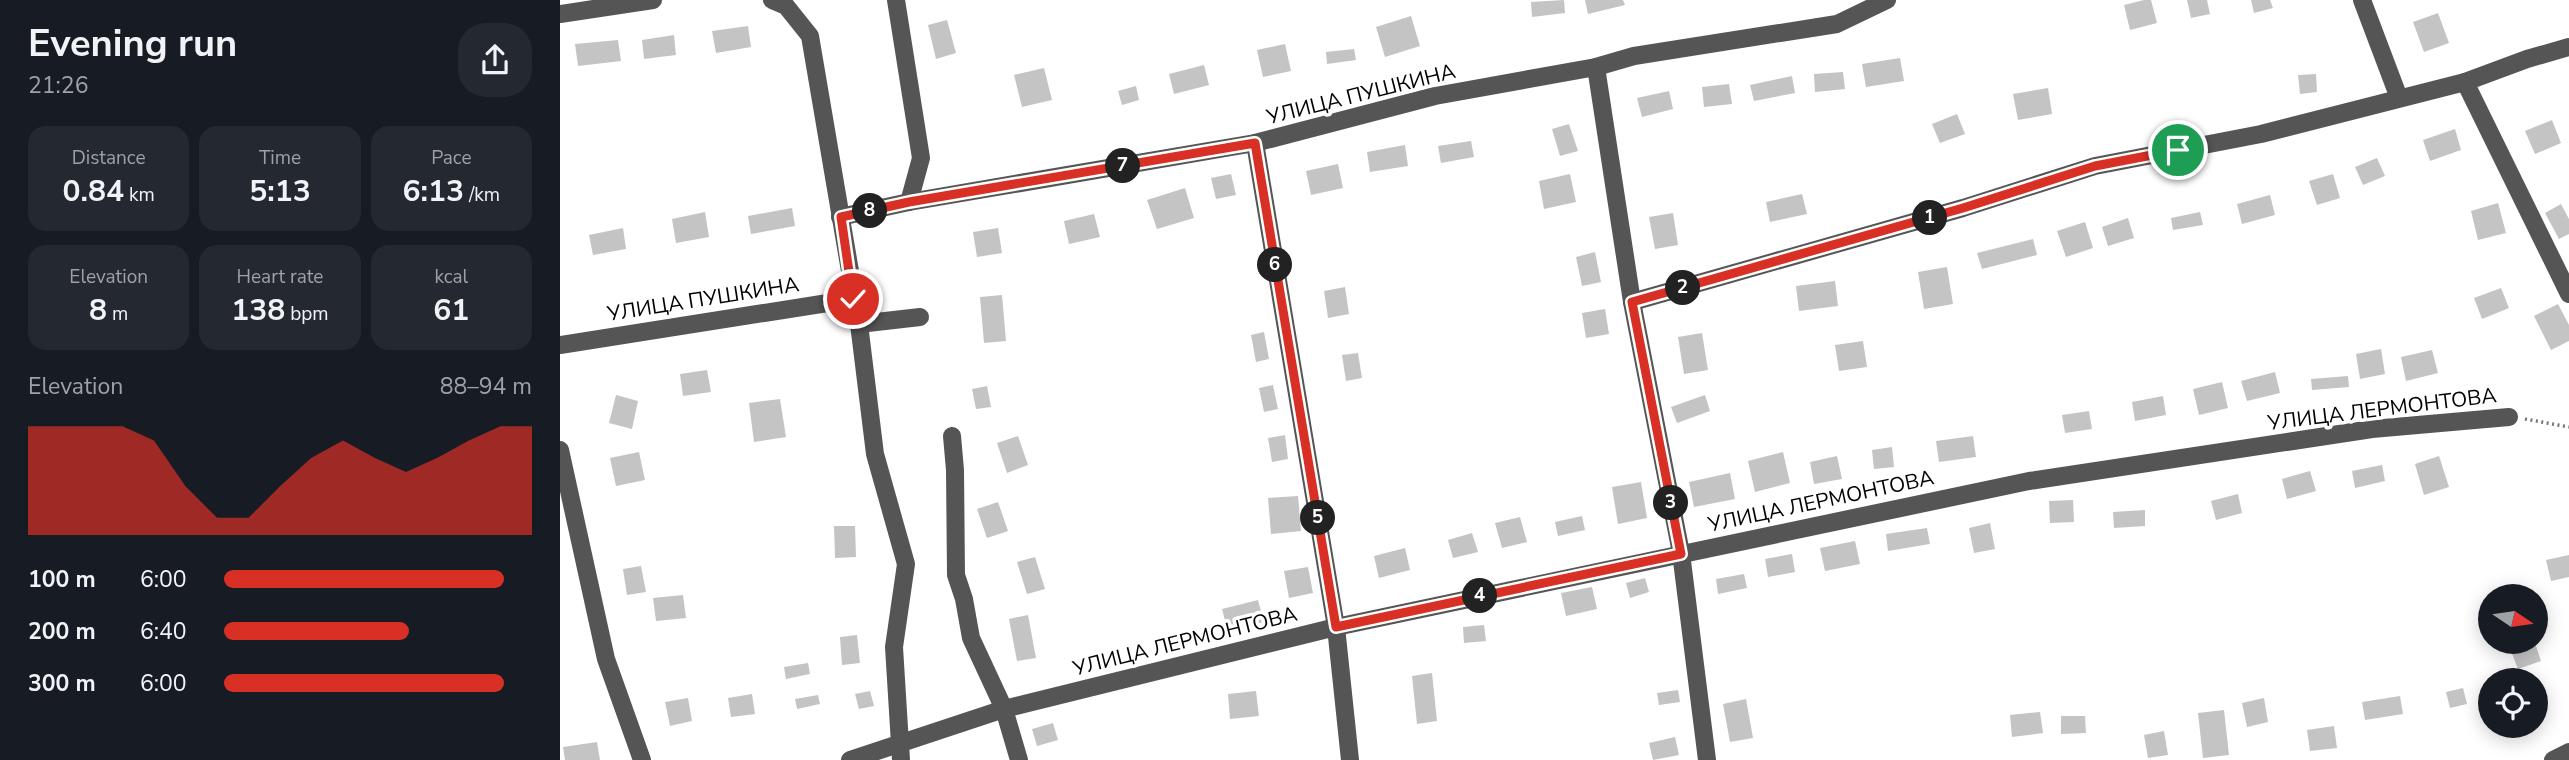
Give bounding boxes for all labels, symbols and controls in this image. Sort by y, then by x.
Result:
text: Evening run [28,18,237,69]
button: share [458,23,532,97]
street label: УЛИЦА ПУШКИНА [1263,57,1458,131]
text: 21:26 [28,70,88,101]
pin [2148,120,2208,180]
icon: arrive [2159,131,2197,169]
text: Distance [72,145,146,171]
text: Time [259,145,301,171]
text: Pace [431,145,472,171]
pin: 7 [1106,148,1140,184]
text: 7 [1117,152,1128,178]
text: 0.84 [63,171,124,212]
text: 5:13 [249,171,311,212]
text: 6:13 [403,171,464,212]
text: km [124,182,155,208]
text: /km [464,182,500,208]
pin: 8 [852,194,888,228]
text: 8 [864,197,875,223]
pin: 1 [1912,200,1948,235]
text: 1 [1924,204,1935,230]
pin: 6 [1258,247,1292,282]
text: 6 [1269,251,1280,277]
text: Elevation [69,264,148,290]
text: Heart rate [237,264,323,290]
text: kcal [434,264,468,290]
pin [823,269,883,329]
street label: УЛИЦА ПУШКИНА [604,270,801,328]
pin: 2 [1666,270,1700,306]
text: 2 [1677,274,1688,300]
icon: check [834,280,872,318]
text: 8 [89,290,107,331]
text: 138 [231,290,285,331]
text: 61 [433,290,469,331]
text: m [107,301,128,327]
text: bpm [285,301,329,327]
text: Elevation [28,371,123,402]
text: 88–94 m [440,371,532,402]
street label: УЛИЦА ЛЕРМОНТОВА [2265,381,2498,437]
street label: УЛИЦА ЛЕРМОНТОВА [1705,463,1937,539]
pin: 3 [1654,486,1688,520]
text: 3 [1665,489,1676,515]
pin: 5 [1300,500,1336,536]
text: 5 [1312,504,1323,530]
text: 100 m [28,564,96,595]
text: 6:00 [140,564,187,595]
pin: 4 [1462,578,1497,614]
text: 4 [1474,582,1485,608]
north arrow [2478,584,2548,654]
map controls [2478,584,2548,738]
street label: УЛИЦА ЛЕРМОНТОВА [1069,600,1300,683]
text: 200 m [28,616,96,647]
text: 6:40 [140,616,187,647]
text: 300 m [28,668,96,699]
text: 6:00 [140,668,187,699]
button: locate [2478,668,2548,738]

